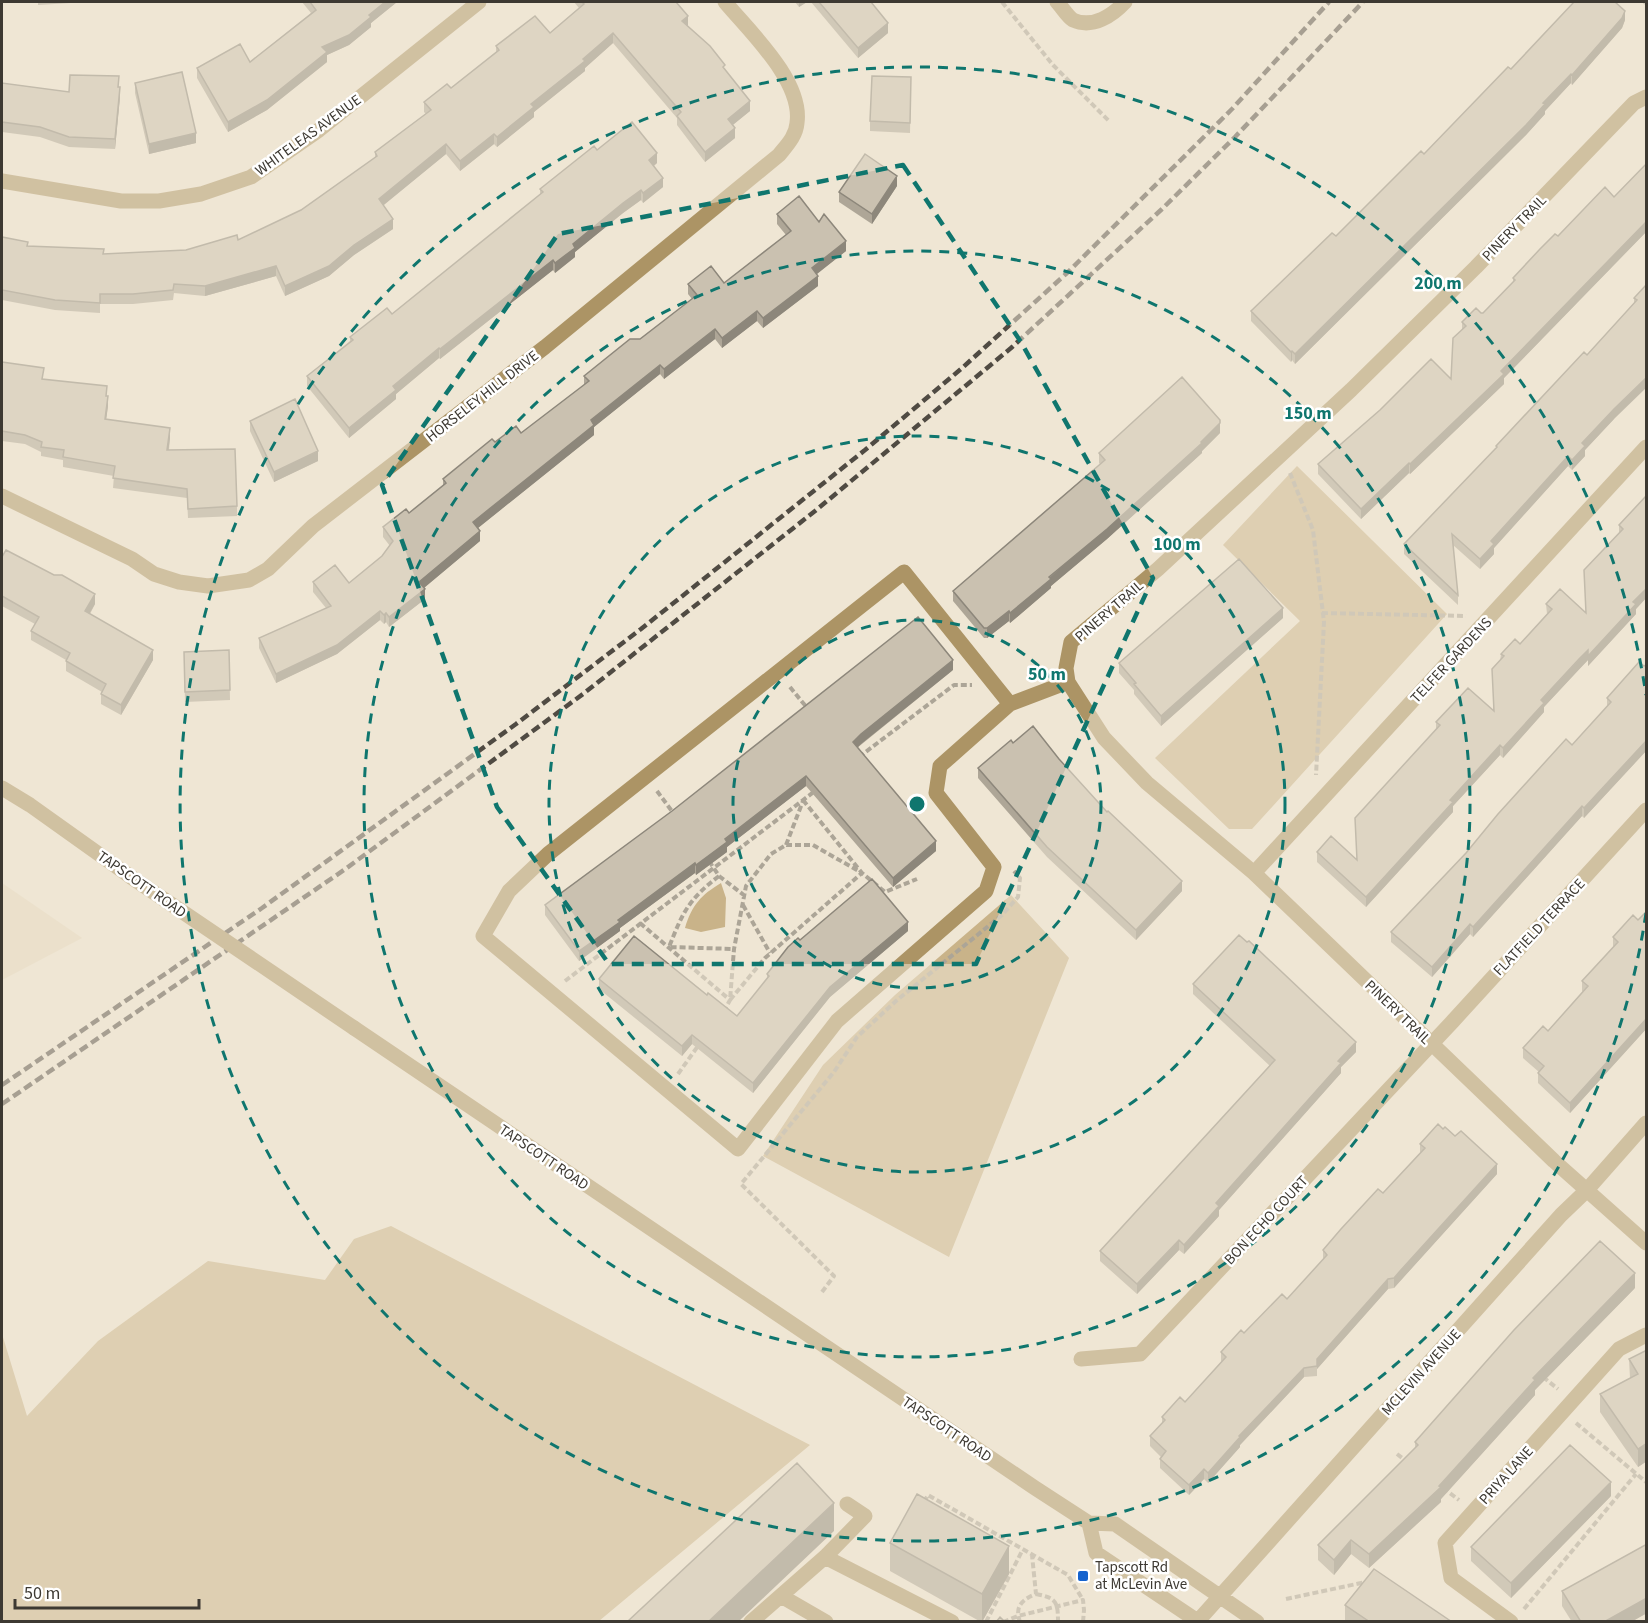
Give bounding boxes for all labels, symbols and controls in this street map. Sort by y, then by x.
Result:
street label: WHITELEAS AVENUE [251,90,366,181]
street label: PINERY TRAIL [1477,191,1551,266]
text: 200 m [1414,271,1462,296]
street label: HORSELEY HILL DRIVE [421,346,543,447]
text: 150 m [1284,401,1332,426]
text: 100 m [1153,532,1201,557]
street label: PINERY TRAIL [1071,576,1148,647]
street label: TELFER GARDENS [1406,613,1497,708]
text: 50 m [1028,662,1066,687]
centre of rings [907,794,927,814]
street label: TAPSCOTT ROAD [93,846,191,923]
street label: FLATFIELD TERRACE [1489,874,1590,981]
street label: PINERY TRAIL [1360,975,1435,1049]
street label: TAPSCOTT ROAD [495,1119,593,1195]
street label: BON ECHO COURT [1220,1171,1313,1269]
street label: MCLEVIN AVENUE [1377,1324,1466,1420]
street label: TAPSCOTT ROAD [898,1391,996,1467]
street label: PRIYA LANE [1474,1441,1538,1509]
place label: Tapscott Rd at McLevin Ave [1095,1557,1187,1595]
marker: Tapscott Rd at McLevin Ave [1076,1569,1090,1583]
scale bar [15,1572,200,1610]
text: 50 m [24,1581,60,1606]

